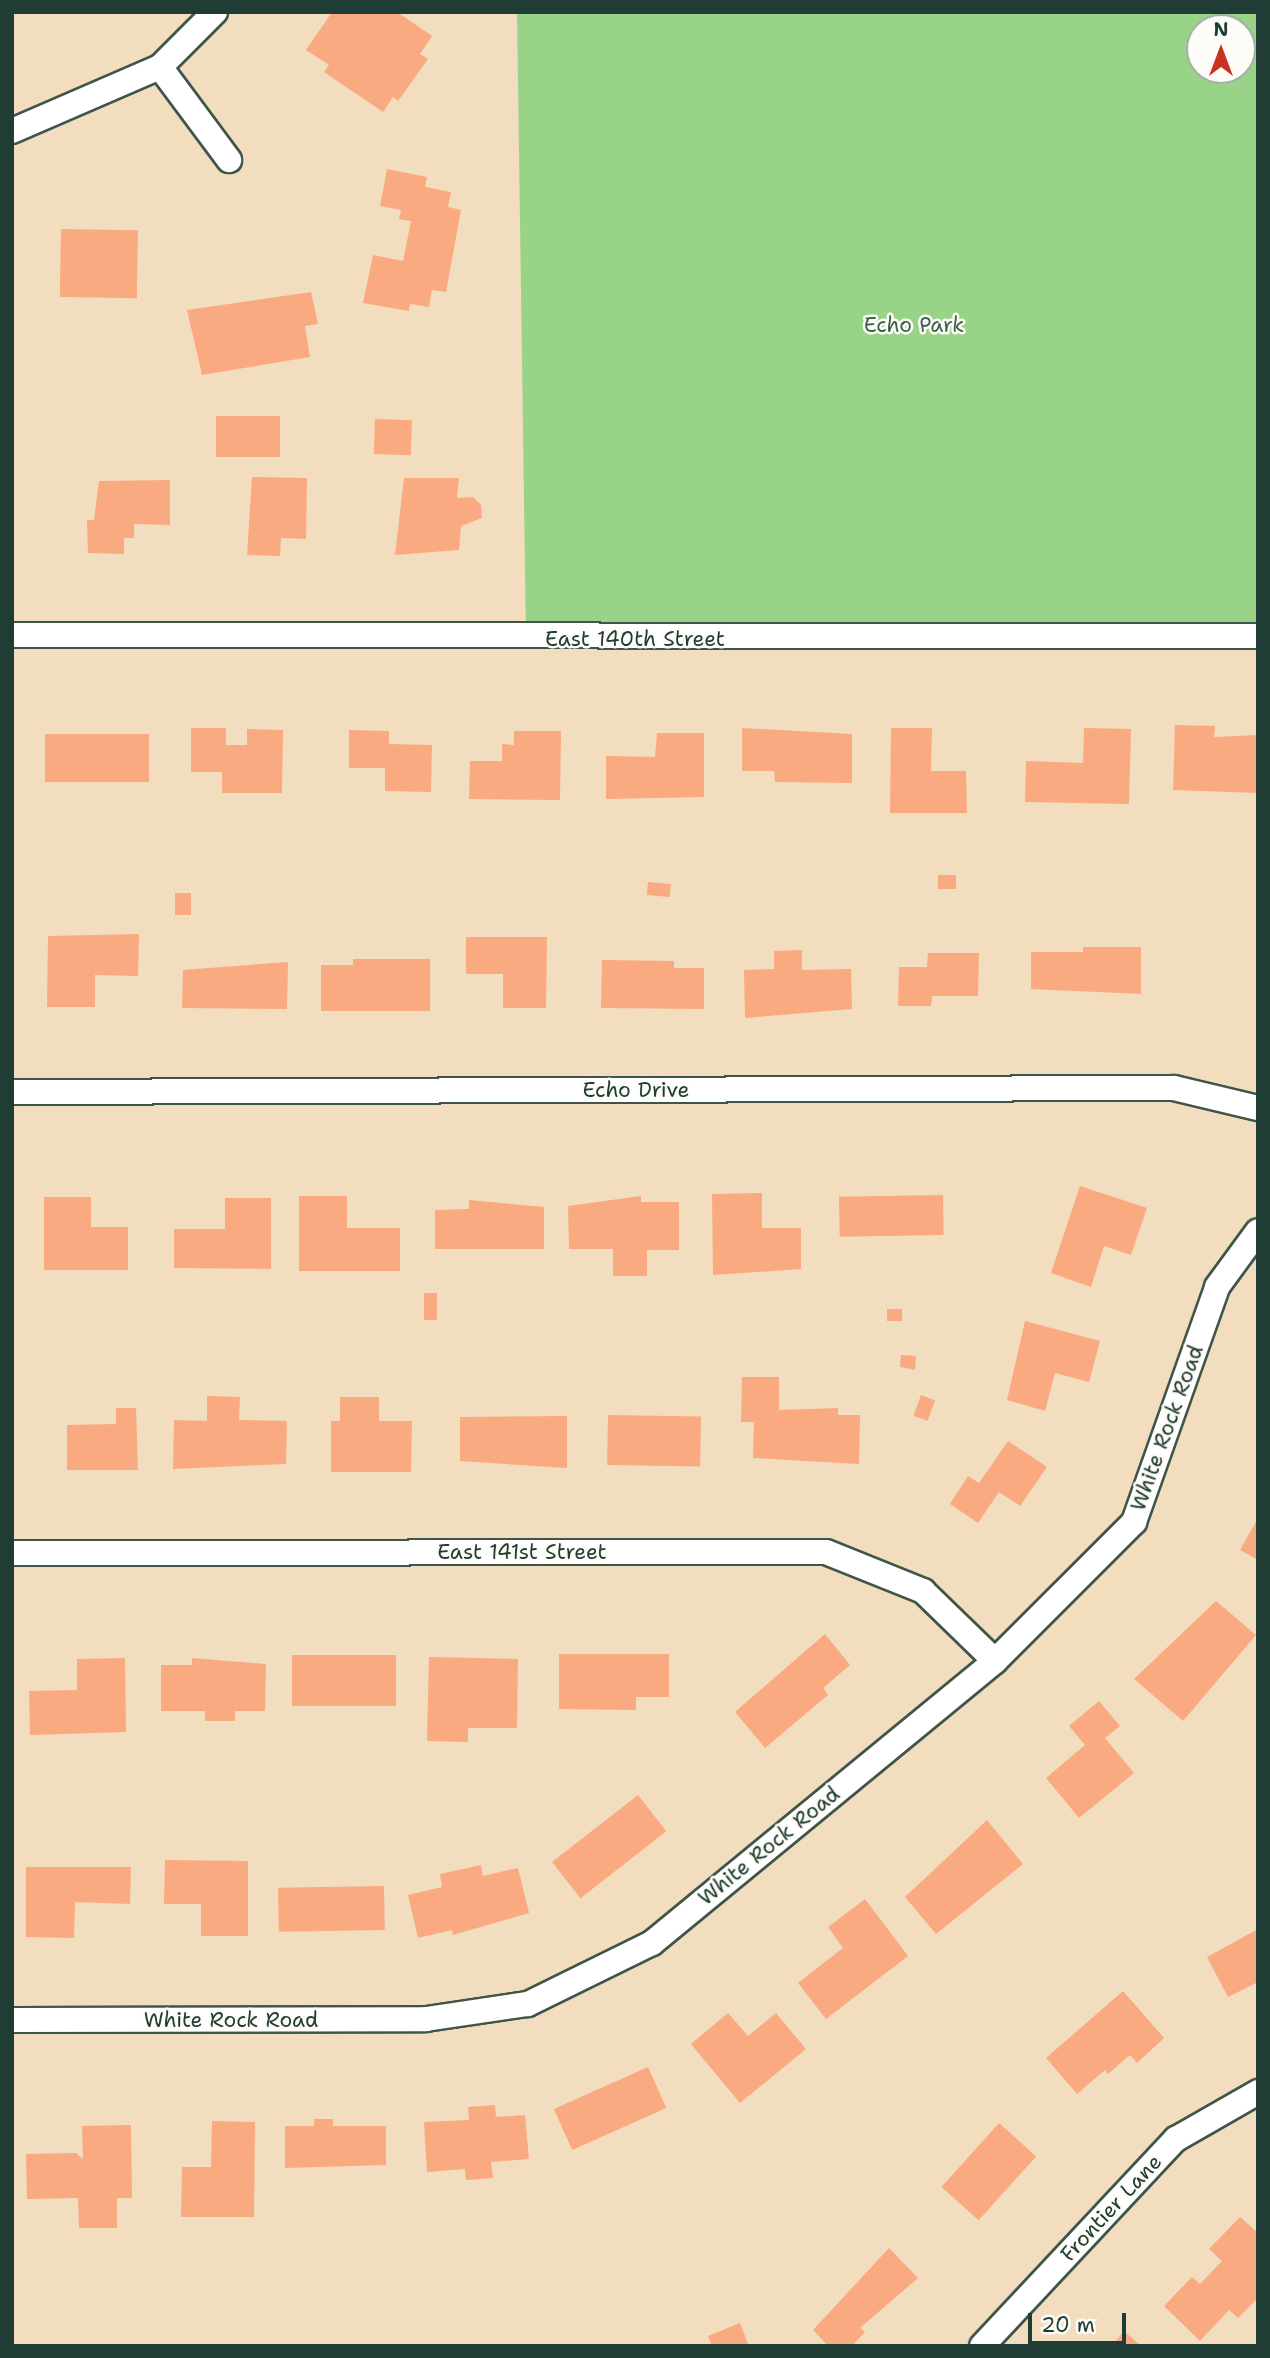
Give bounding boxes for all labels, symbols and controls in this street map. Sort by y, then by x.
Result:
north arrow [1186,14,1256,84]
text: N [1213,17,1229,42]
park label: Echo Park [864,312,964,338]
street label: East 140th Street [545,626,725,652]
street label: Echo Drive [583,1077,689,1103]
street label: White Rock Road [1125,1342,1209,1514]
street label: East 141st Street [437,1539,607,1565]
street label: White Rock Road [693,1781,845,1911]
street label: White Rock Road [144,2007,318,2033]
street label: Frontier Lane [1055,2149,1167,2267]
scale bar [1032,2298,1130,2342]
text: 20 m [1041,2311,1095,2339]

